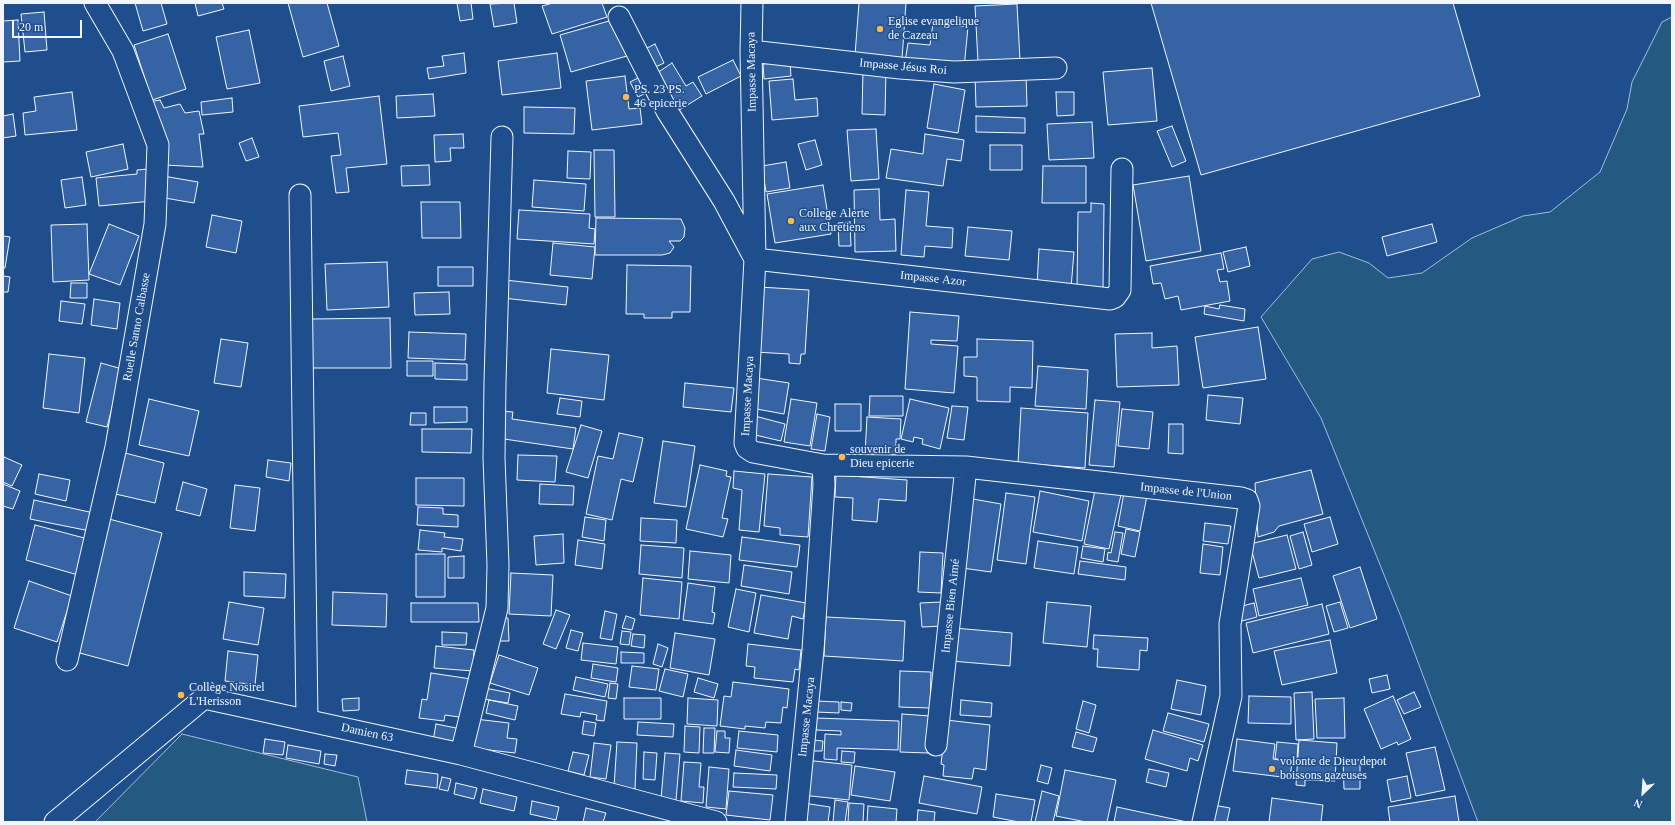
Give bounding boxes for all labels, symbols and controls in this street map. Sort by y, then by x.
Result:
scale bar [14,12,84,38]
place label: Eglise evangelique de Cazeau [888,15,979,43]
text: 20 m [19,20,43,34]
marker: Eglise evangelique de Cazeau [875,24,885,34]
street label: Impasse Macaya [744,32,760,112]
street label: Impasse Jésus Roi [859,56,947,78]
place label: PS. 23 PS. 46 epicerie [634,83,687,111]
marker: PS. 23 PS. 46 epicerie [621,92,631,102]
place label: College Alerte aux Chretiens [799,207,869,235]
marker: College Alerte aux Chretiens [786,216,796,226]
street label: Impasse Azor [899,268,967,290]
street label: Ruelle Sanno Calbasse [120,272,154,382]
street label: Impasse Macaya [739,356,757,436]
place label: souvenir de Dieu epicerie [850,443,914,471]
marker: souvenir de Dieu epicerie [837,452,847,462]
street label: Impasse de l'Union [1139,480,1233,504]
street label: Impasse Bien Aimé [939,558,963,654]
street label: Impasse Macaya [796,676,818,758]
place label: Collège Nosirel L'Herisson [189,681,265,709]
marker: Collège Nosirel L'Herisson [176,690,186,700]
street label: Damien 63 [340,720,394,746]
place label: volonte de Dieu depot boissons gazeuses [1280,755,1386,783]
marker: volonte de Dieu depot boissons gazeuses [1267,764,1277,774]
north arrow [1623,773,1663,813]
text: N [1632,797,1644,811]

